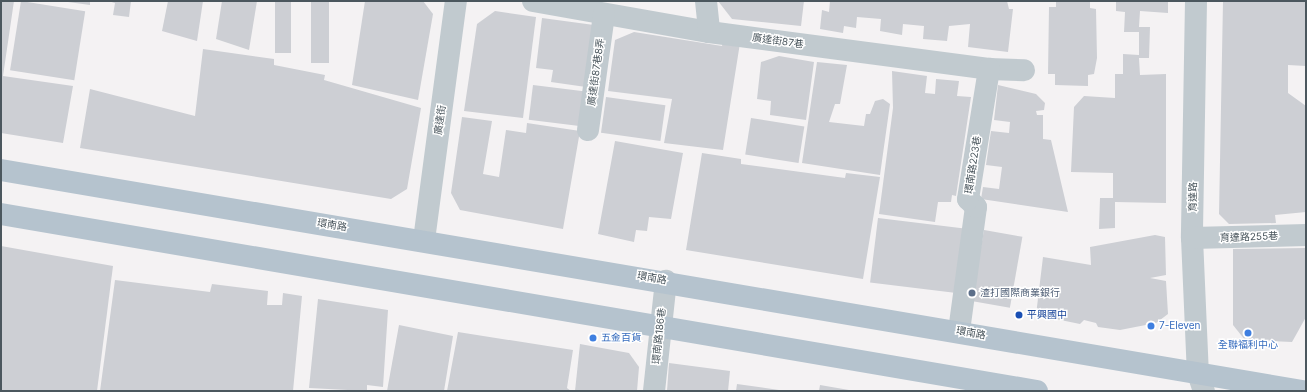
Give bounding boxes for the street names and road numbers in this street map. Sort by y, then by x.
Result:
street label: 廣達街87巷 [751,31,805,51]
street label: 廣達街87巷8弄 [585,37,607,107]
street label: 廣達街 [432,104,448,136]
street label: 環南路223巷 [963,135,983,195]
street label: 育達路 [1187,182,1199,212]
street label: 環南路 [316,217,348,233]
street label: 育達路255巷 [1220,230,1278,244]
street label: 環南路 [636,269,668,287]
street label: 環南路186巷 [650,307,668,365]
street label: 環南路 [955,324,987,342]

